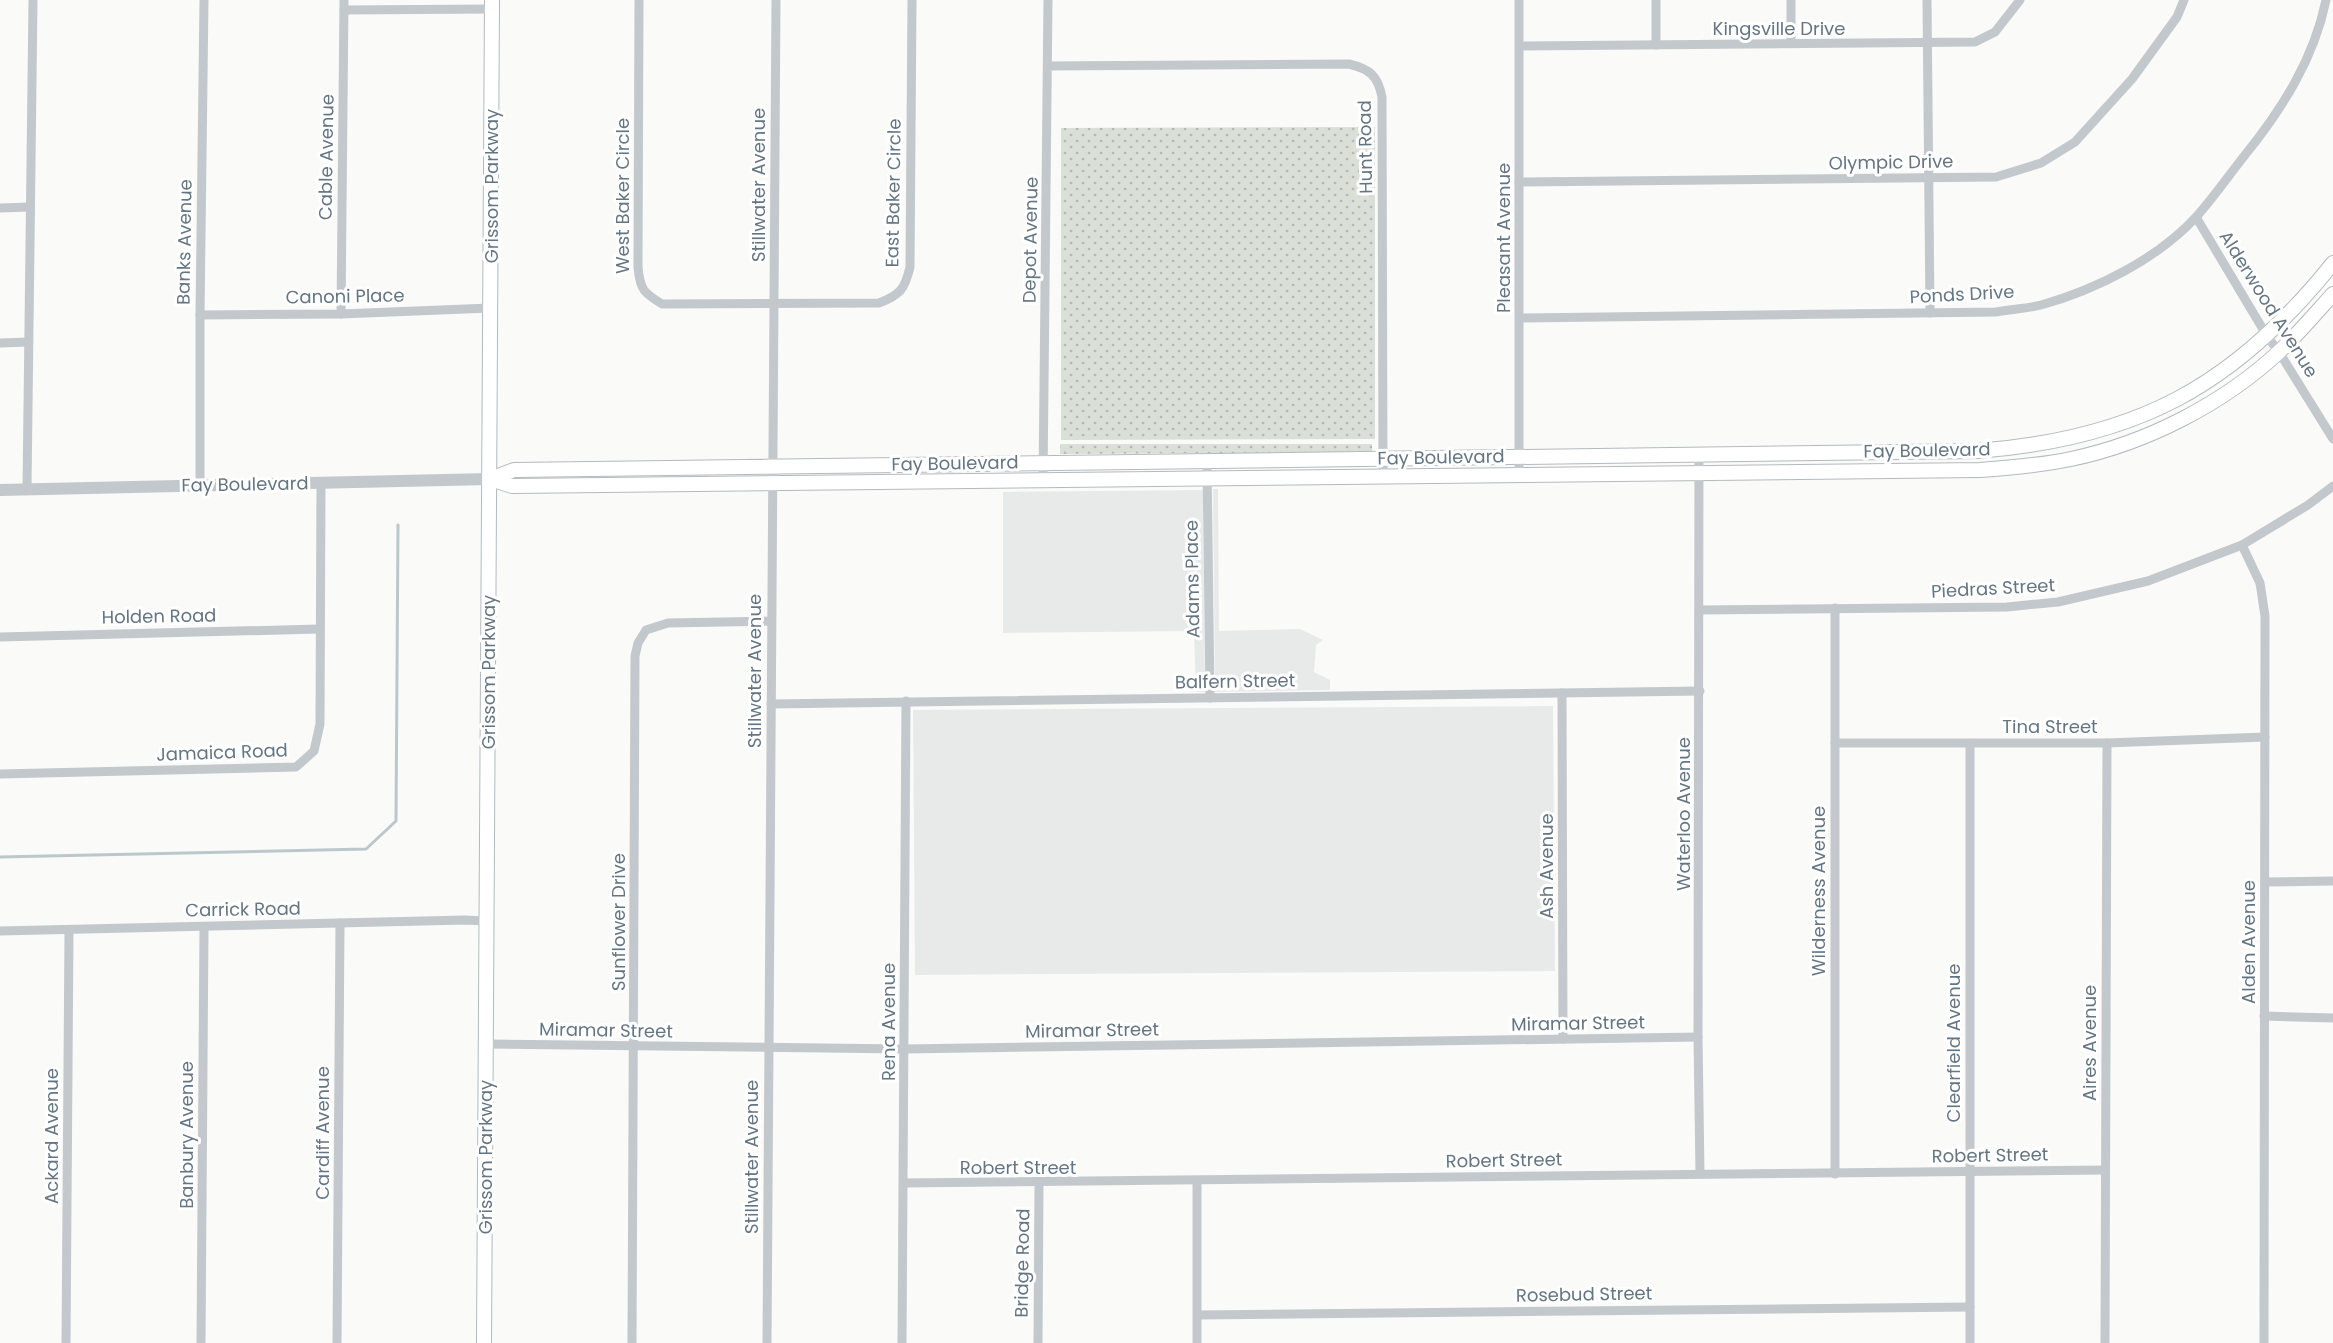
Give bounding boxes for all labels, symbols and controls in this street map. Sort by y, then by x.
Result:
street label: Kingsville Drive [1713,16,1845,41]
street label: Cable Avenue [312,94,340,220]
street label: Hunt Road [1352,100,1378,194]
street label: Stillwater Avenue [746,108,771,262]
street label: Grissom Parkway [479,109,504,263]
street label: West Baker Circle [610,118,635,274]
street label: East Baker Circle [879,118,907,268]
street label: Olympic Drive [1828,148,1954,176]
street label: Pleasant Avenue [1491,163,1516,313]
street label: Depot Avenue [1016,177,1044,303]
street label: Banks Avenue [170,179,198,305]
street label: Alderwood Avenue [2214,226,2324,382]
street label: Ponds Drive [1909,279,2015,309]
street label: Canoni Place [285,282,405,310]
street label: Fay Boulevard [1863,436,1991,464]
street label: Fay Boulevard [1377,443,1505,471]
street label: Fay Boulevard [891,449,1019,477]
street label: Fay Boulevard [181,470,309,498]
street label: Adams Place [1178,520,1206,638]
street label: Piedras Street [1930,572,2056,604]
street label: Stillwater Avenue [742,594,767,748]
street label: Grissom Parkway [476,595,501,749]
street label: Holden Road [101,602,217,630]
street label: Balfern Street [1175,667,1295,695]
street label: Tina Street [2002,714,2098,739]
street label: Jamaica Road [156,737,288,767]
street label: Waterloo Avenue [1671,737,1696,891]
street label: Wilderness Avenue [1806,806,1831,976]
street label: Ash Avenue [1534,813,1559,919]
street label: Sunflower Drive [606,853,631,991]
street label: Alden Avenue [2236,880,2261,1004]
street label: Carrick Road [185,895,301,923]
street label: Rena Avenue [876,963,901,1081]
street label: Clearfield Avenue [1941,964,1966,1122]
street label: Aires Avenue [2077,985,2102,1101]
street label: Miramar Street [1511,1009,1645,1037]
street label: Miramar Street [539,1016,673,1044]
street label: Miramar Street [1025,1016,1159,1044]
street label: Banbury Avenue [174,1061,199,1209]
street label: Cardiff Avenue [310,1066,335,1200]
street label: Ackard Avenue [39,1068,64,1204]
street label: Grissom Parkway [473,1080,498,1234]
street label: Stillwater Avenue [739,1080,764,1234]
street label: Robert Street [1932,1141,2048,1169]
street label: Robert Street [1446,1146,1562,1174]
street label: Robert Street [960,1155,1076,1180]
street label: Bridge Road [1009,1208,1035,1318]
street label: Rosebud Street [1516,1280,1652,1308]

